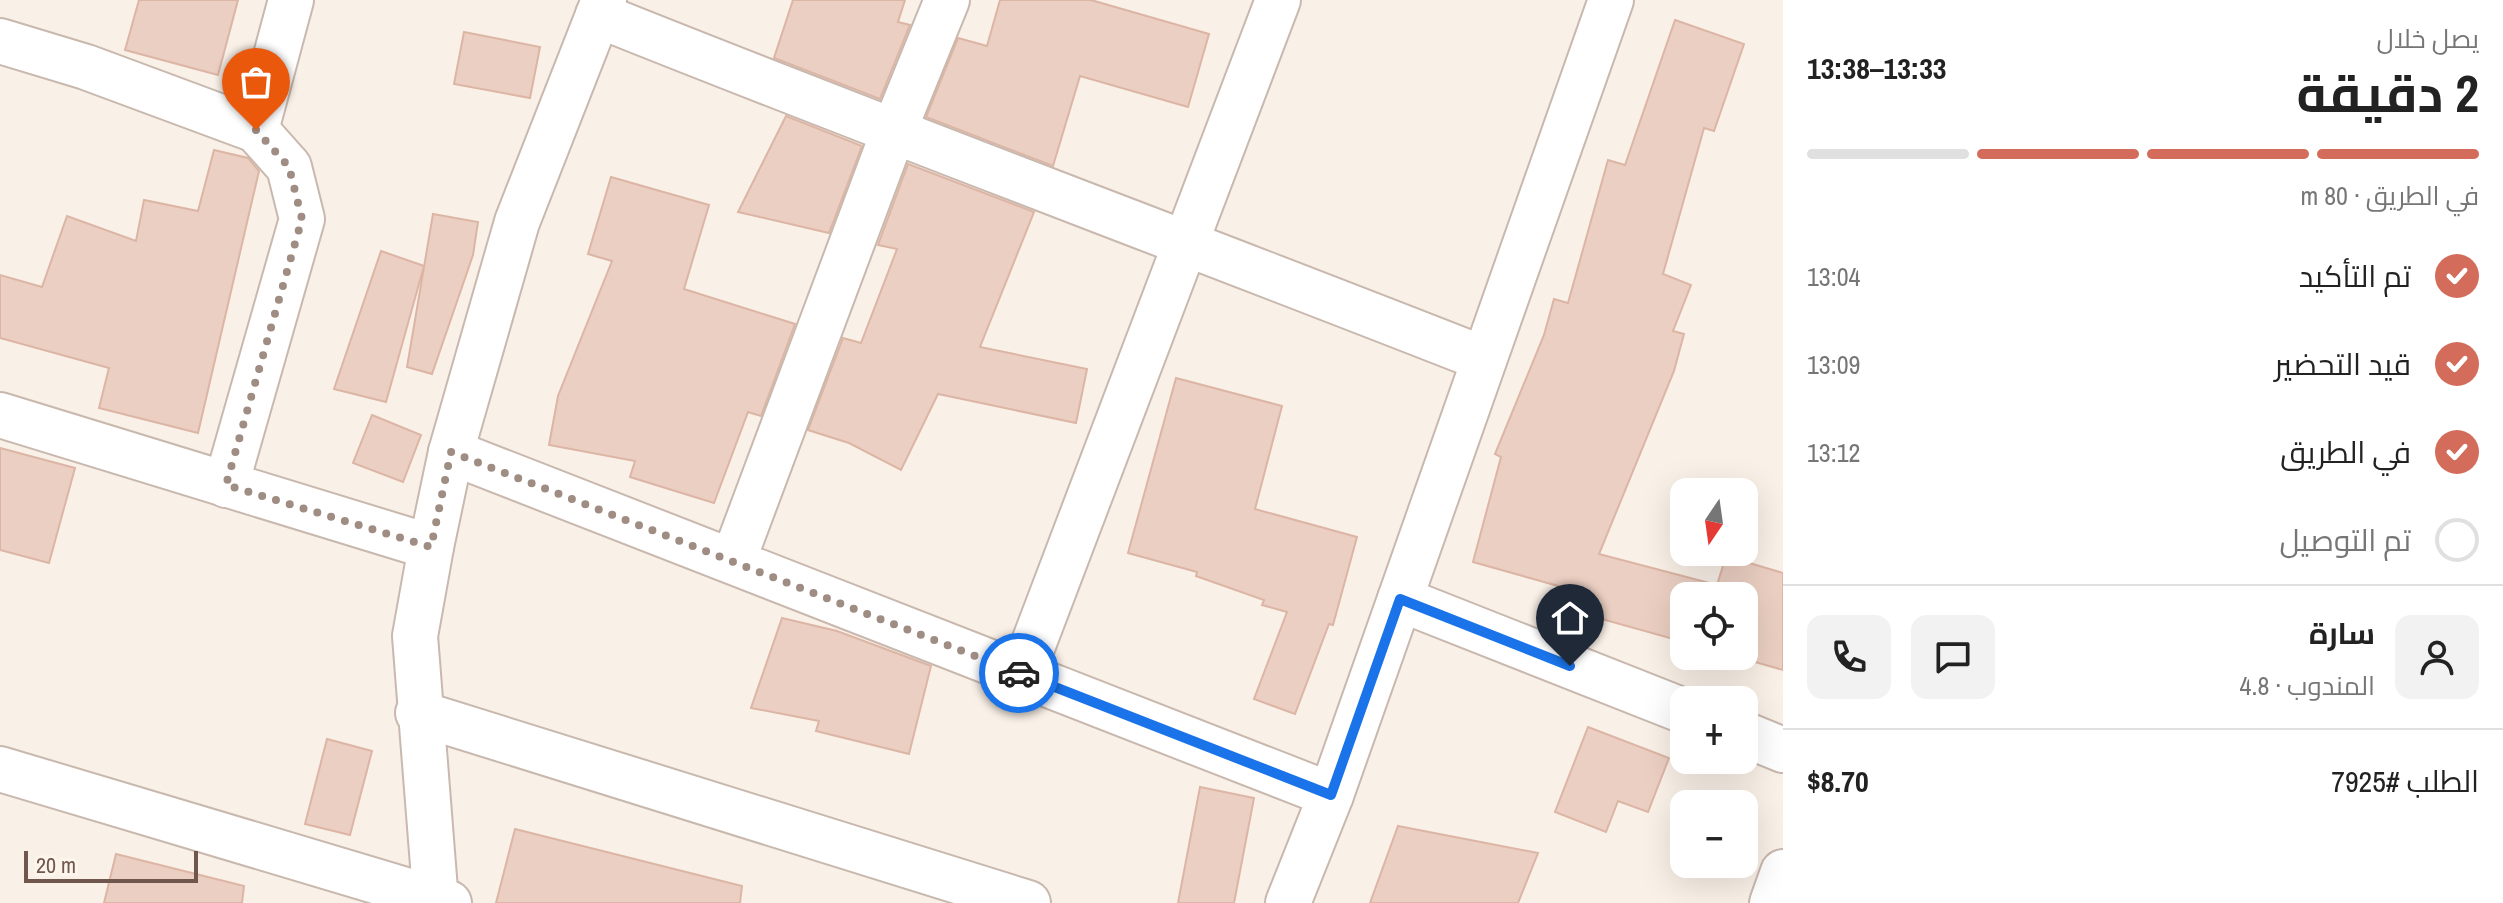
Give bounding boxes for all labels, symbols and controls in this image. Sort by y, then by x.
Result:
text: يصل خلال [2377,21,2479,56]
pin [222,48,290,130]
text: 13:33–13:38 [1807,48,1947,88]
text: 2 دقيقة [2296,58,2479,128]
icon: bag [234,60,278,104]
text: في الطريق · 80 m [2301,178,2479,213]
icon: check [2435,254,2479,298]
text: تم التأكيد [2299,256,2411,296]
text: 13:04 [1807,259,1860,294]
icon: check [2435,342,2479,386]
text: قيد التحضير [2274,344,2411,384]
text: 13:09 [1807,347,1860,382]
icon: check [2435,430,2479,474]
text: في الطريق [2280,432,2411,472]
text: 13:12 [1807,435,1860,470]
north arrow [1670,478,1758,566]
map controls [1670,478,1758,878]
text: تم التوصيل [2280,520,2411,560]
button: locate [1670,582,1758,670]
pin [1536,584,1604,666]
icon: home [1548,596,1592,640]
text: سارة [2309,613,2375,653]
button: phone [1807,615,1891,699]
button: chat [1911,615,1995,699]
button: person [2395,615,2479,699]
courier [979,633,1059,713]
icon: car [997,651,1041,695]
text: المندوب · 4.8 [2240,668,2375,703]
button: + [1670,686,1758,774]
text: $8.70 [1807,761,1869,801]
text: الطلب #7925 [2331,761,2479,801]
button: − [1670,790,1758,878]
scale bar [24,847,198,883]
text: 20 m [36,850,76,880]

